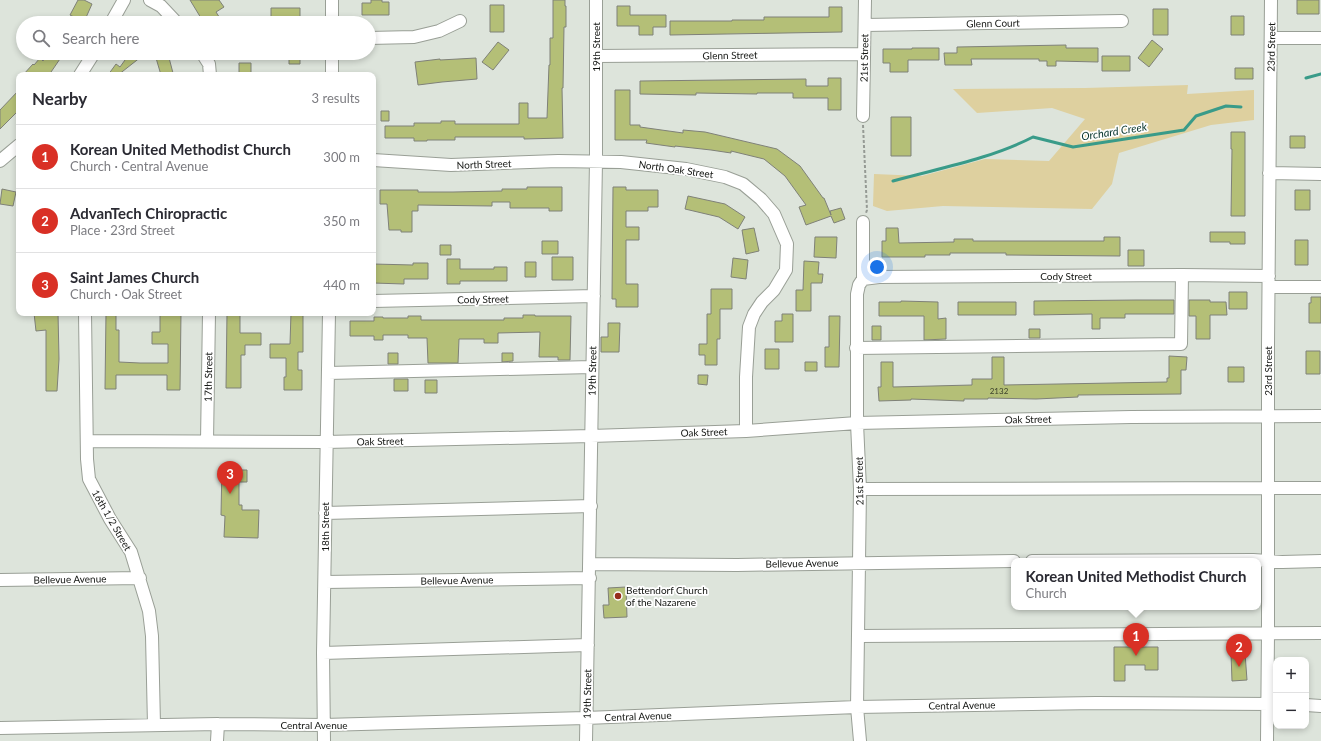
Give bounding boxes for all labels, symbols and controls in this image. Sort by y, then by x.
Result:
search box [16,16,376,60]
street label: Glenn Court [966,17,1020,29]
street label: 19th Street [590,22,602,72]
street label: 23rd Street [1265,22,1277,72]
icon: search [30,27,52,49]
text: Search here [62,29,139,47]
street label: 21st Street [858,33,870,82]
street label: Glenn Street [702,49,758,61]
text: Nearby [32,88,87,109]
text: 3 results [312,90,360,106]
water label: Orchard Creek [1080,119,1148,143]
text: Korean United Methodist Church [70,140,291,158]
text: 1 [41,149,49,165]
text: 300 m [323,149,360,165]
street label: North Street [456,157,512,171]
text: Church · Central Avenue [70,158,208,174]
street label: North Oak Street [638,158,715,180]
text: AdvanTech Chiropractic [70,204,227,222]
text: 2 [41,213,49,229]
text: 350 m [323,213,360,229]
text: Place · 23rd Street [70,222,175,238]
your location [867,257,887,277]
text: Saint James Church [70,268,199,286]
street label: Cody Street [1040,270,1092,282]
text: 3 [41,277,49,293]
text: 440 m [323,277,360,293]
text: Church · Oak Street [70,286,182,302]
street label: Cody Street [457,293,509,305]
street label: 19th Street [586,346,598,396]
street label: 23rd Street [1262,346,1274,396]
street label: 17th Street [202,352,214,402]
house number: 2132 [990,386,1009,396]
street label: Oak Street [1004,413,1052,425]
street label: Oak Street [680,425,728,439]
street label: Oak Street [356,435,404,447]
street label: 21st Street [853,456,865,505]
pin: 3 [217,461,243,494]
street label: 16th 1/2 Street [90,487,134,553]
street label: 18th Street [319,502,331,552]
street label: Bellevue Avenue [765,556,839,570]
popup [1011,558,1261,610]
text: Korean United Methodist Church [1026,567,1246,585]
street label: Bellevue Avenue [33,572,107,586]
street label: Bellevue Avenue [420,573,494,587]
place label: Bettendorf Church of the Nazarene [626,584,708,608]
text: Church [1026,585,1067,601]
marker: Bettendorf Church of the Nazarene [613,591,623,601]
pin: 1 [1123,623,1149,656]
pin: 2 [1226,634,1252,667]
map controls [1273,657,1309,729]
button: + [1273,657,1309,693]
street label: 19th Street [581,669,593,719]
button: − [1273,693,1309,729]
street label: Central Avenue [928,698,996,712]
street label: Central Avenue [604,709,672,723]
street label: Central Avenue [280,719,348,731]

